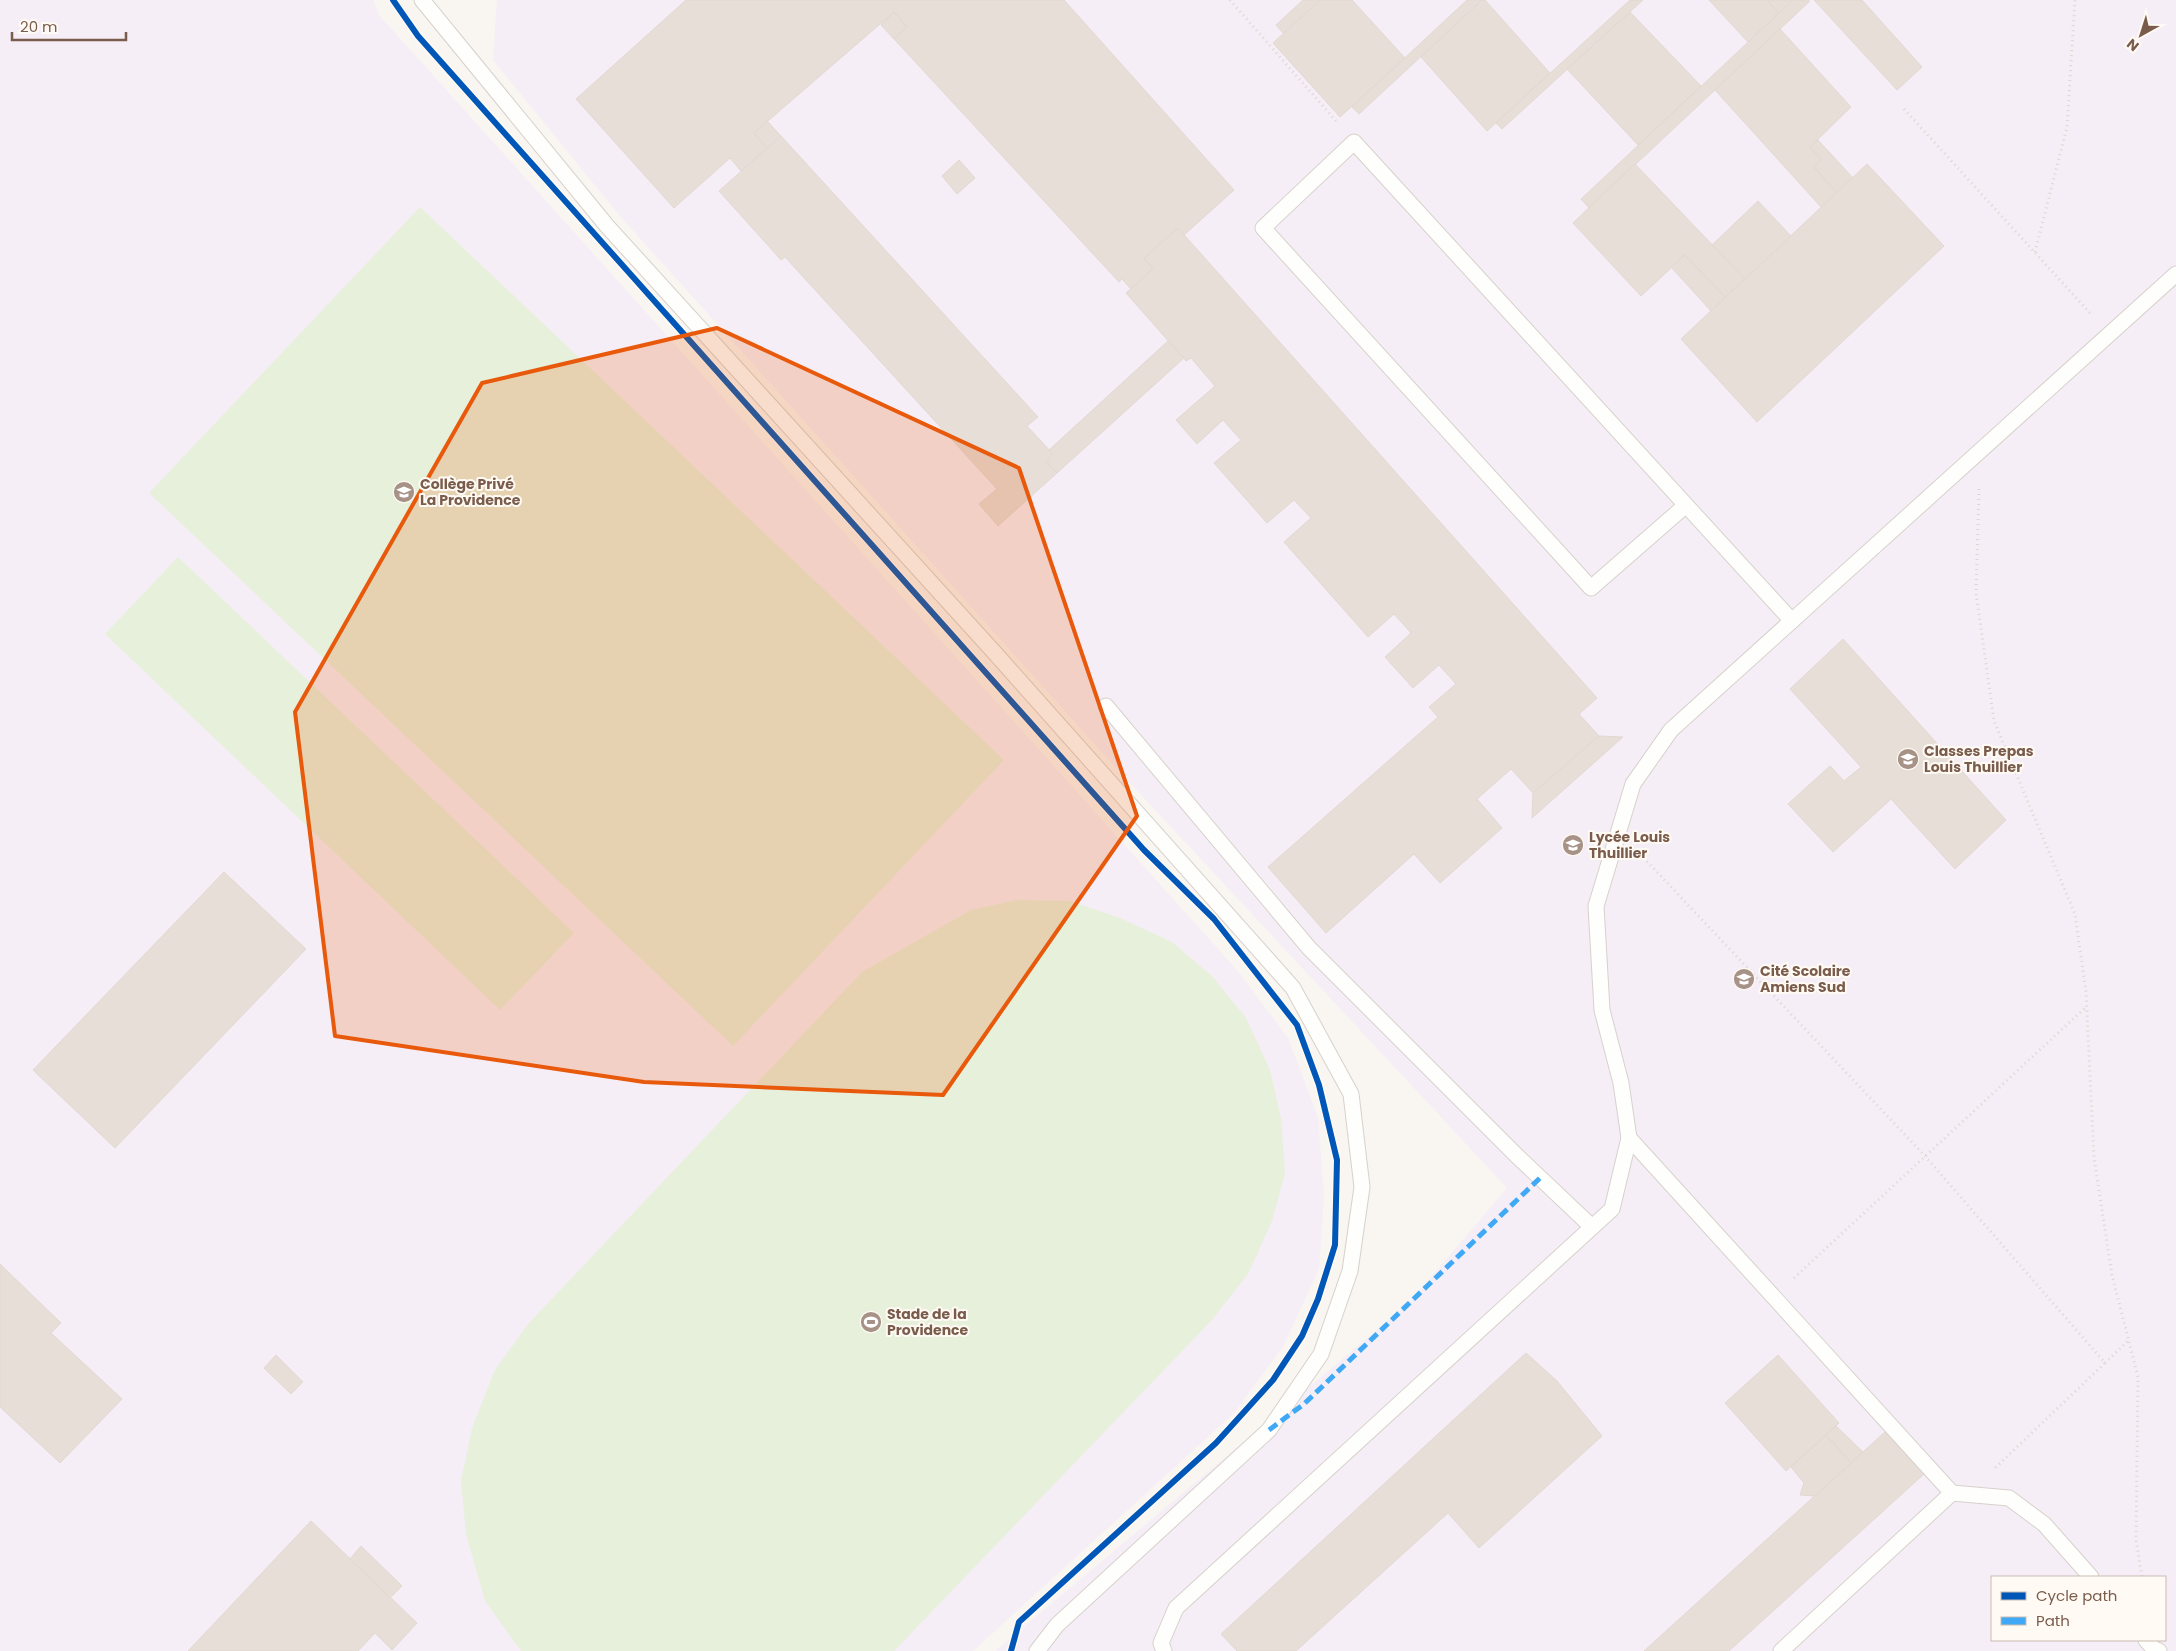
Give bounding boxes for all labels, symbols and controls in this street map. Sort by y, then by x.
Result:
scale bar [12,10,126,42]
north arrow [2116,10,2166,60]
text: 20 m [20,16,58,37]
text: N [2122,34,2143,56]
place label: Collège Privé La Providence [420,474,521,510]
school or university icon: Collège Privé La Providence [392,480,416,504]
place label: Classes Prepas Louis Thuillier [1924,741,2034,777]
school or university icon: Classes Prepas Louis Thuillier [1896,747,1920,771]
place label: Lycée Louis Thuillier [1589,827,1670,863]
school or university icon: Lycée Louis Thuillier [1561,833,1585,857]
place label: Cité Scolaire Amiens Sud [1760,961,1851,997]
school or university icon: Cité Scolaire Amiens Sud [1732,967,1756,991]
place label: Stade de la Providence [887,1304,969,1340]
sports icon: Stade de la Providence [859,1310,883,1334]
legend [1991,1576,2166,1641]
text: Cycle path [2036,1585,2117,1606]
text: Path [2036,1610,2070,1631]

